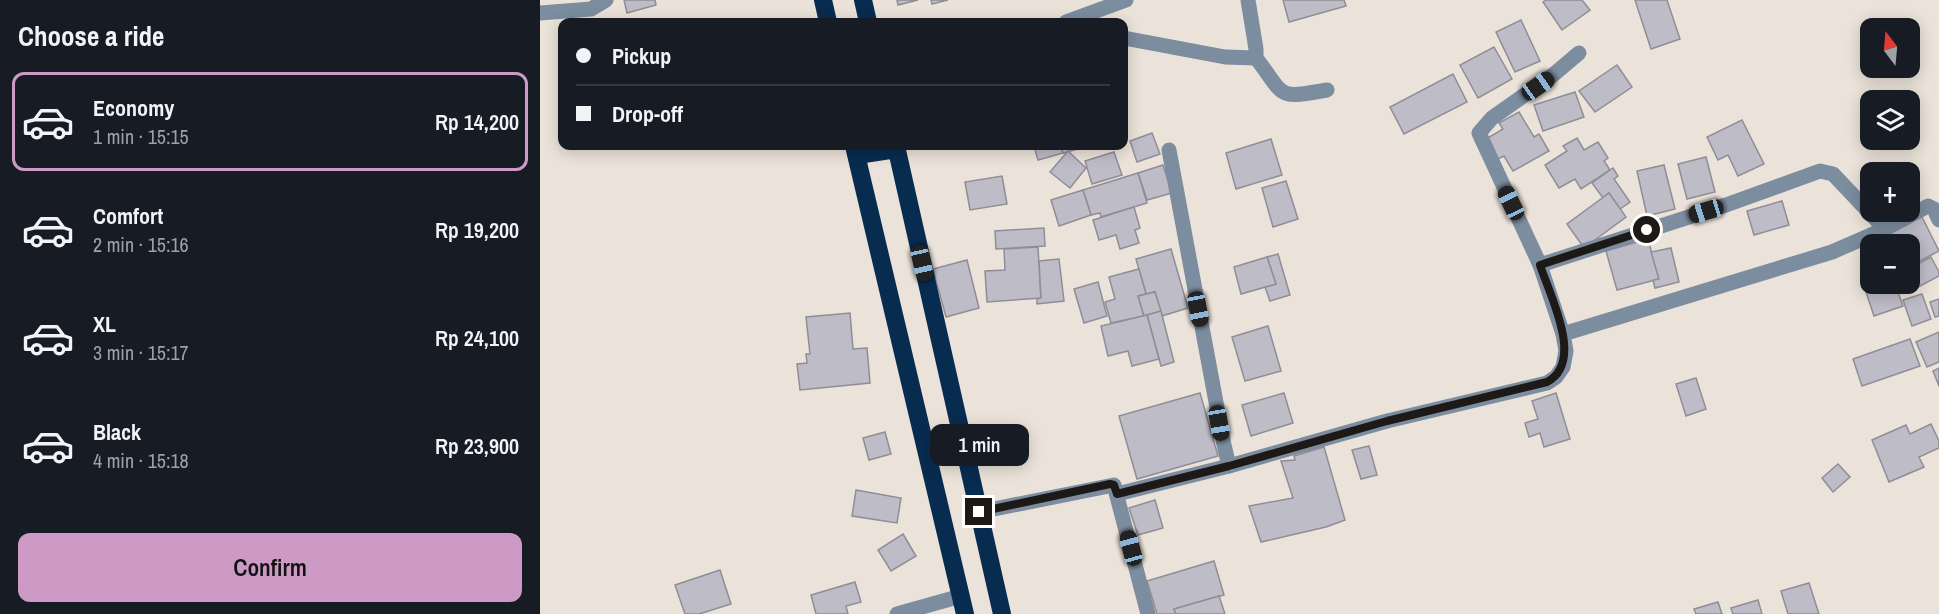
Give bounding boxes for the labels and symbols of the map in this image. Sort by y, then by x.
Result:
north arrow [1860,18,1920,78]
car [1518,68,1558,104]
car [1495,183,1527,223]
car [1686,197,1726,225]
route start [1633,216,1660,243]
car [909,243,935,283]
car [1186,290,1210,328]
car [1207,404,1231,442]
callout: 1 min [930,425,1028,467]
route end [965,498,992,525]
car [1118,528,1144,568]

